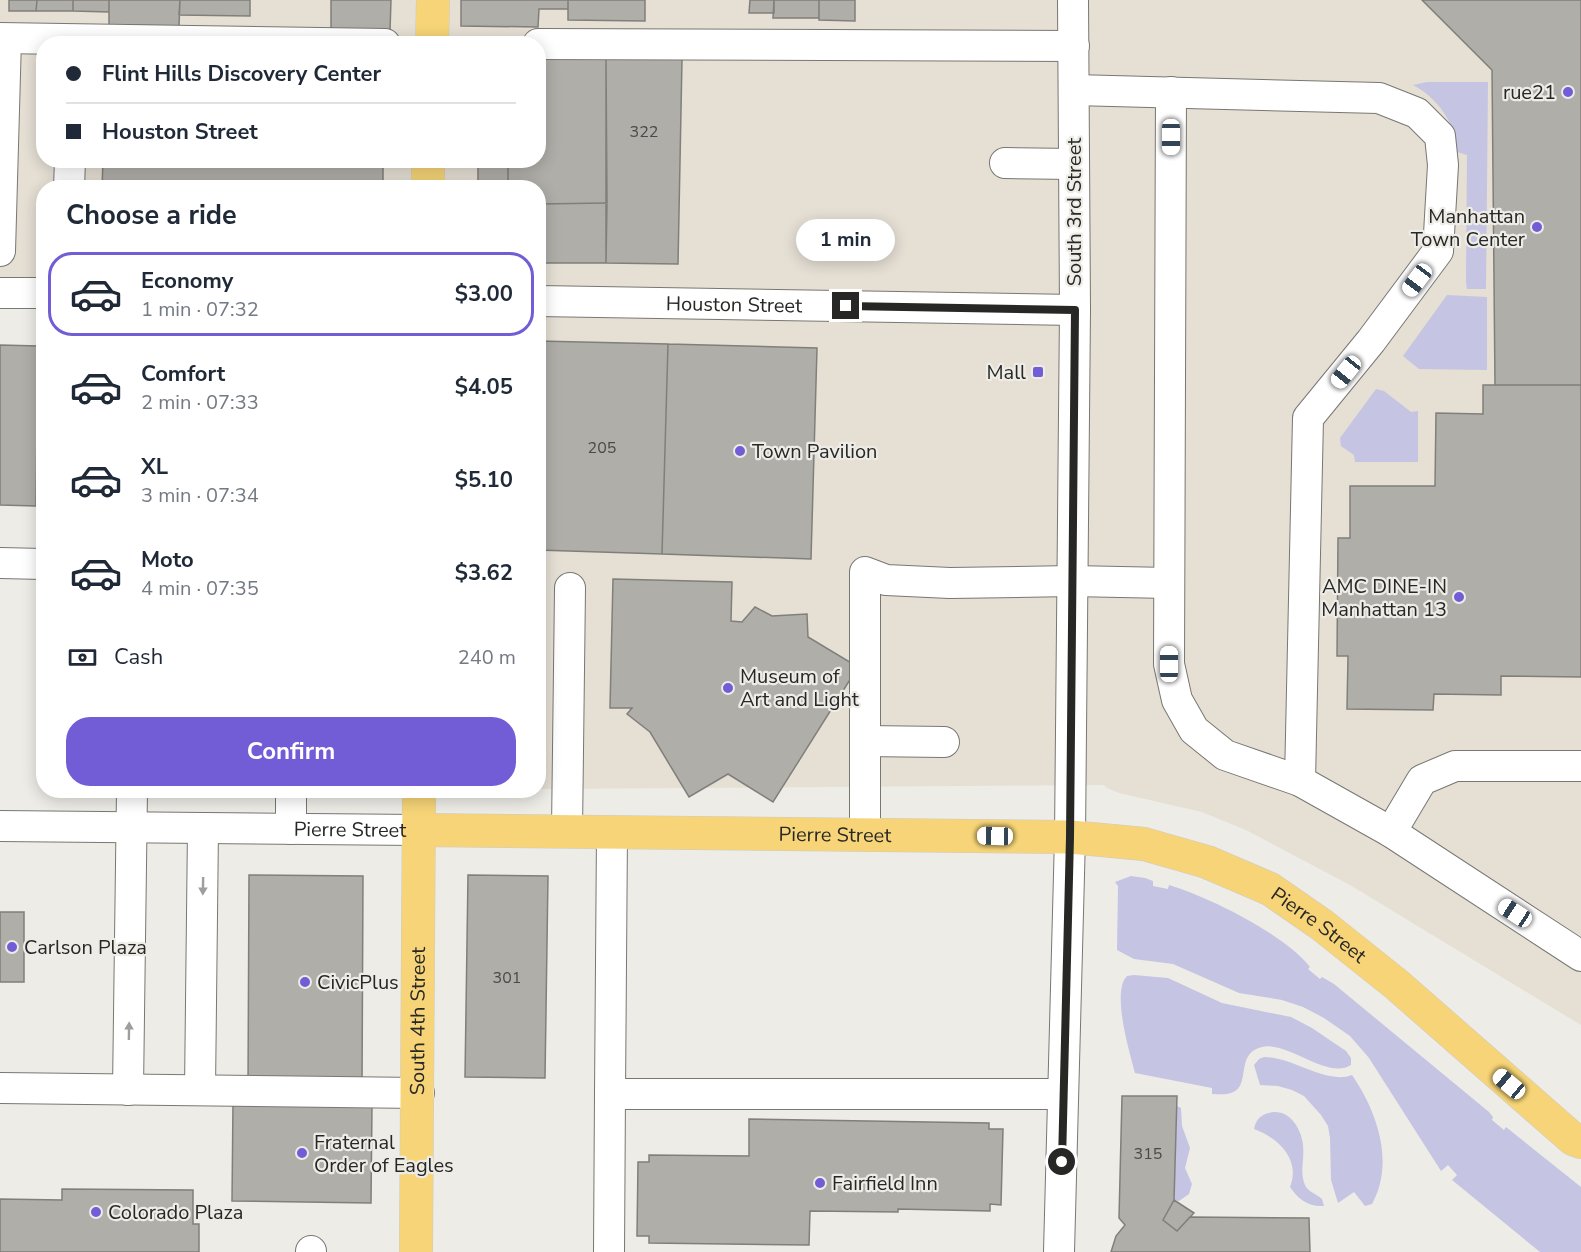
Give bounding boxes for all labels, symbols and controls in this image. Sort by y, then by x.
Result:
text: Flint Hills Discovery Center [102,59,381,89]
place label: rue21 [1503,79,1556,106]
marker: rue21 [1561,85,1575,99]
text: Houston Street [102,117,258,147]
car [1162,119,1180,155]
house number: 322 [630,121,658,143]
street label: South 3rd Street [1061,137,1088,286]
text: Choose a ride [66,197,237,234]
place label: Manhattan Town Center [1411,203,1525,253]
callout: 1 min [796,219,896,261]
marker: Manhattan Town Center [1530,220,1544,234]
text: 1 min [820,226,871,253]
car [1399,260,1435,300]
text: Economy [141,266,233,296]
icon: car [69,267,123,321]
text: $3.00 [455,279,513,309]
street label: Houston Street [666,290,803,319]
route end [832,292,859,319]
text: 1 min · 07:32 [141,296,259,323]
car [1328,352,1364,392]
text: Comfort [141,359,225,389]
place label: Mall [986,359,1026,386]
icon: car [69,360,123,414]
marker: Mall [1031,365,1045,379]
text: $4.05 [455,372,513,402]
text: 2 min · 07:33 [141,389,259,416]
house number: 205 [588,437,616,459]
place label: Town Pavilion [752,438,877,465]
marker: Town Pavilion [733,444,747,458]
text: XL [141,452,168,482]
icon: car [69,453,123,507]
text: $5.10 [455,465,513,495]
text: 3 min · 07:34 [141,482,259,509]
text: Moto [141,545,194,575]
icon: car [69,546,123,600]
text: $3.62 [455,558,513,588]
place label: AMC DINE-IN Manhattan 13 [1321,573,1447,623]
text: 4 min · 07:35 [141,575,259,602]
marker: AMC DINE-IN Manhattan 13 [1452,590,1466,604]
icon: cash [66,641,99,674]
text: Cash [114,642,163,672]
text: 240 m [458,644,516,671]
car [1160,646,1178,682]
place label: Museum of Art and Light [740,663,860,713]
marker: Museum of Art and Light [721,681,735,695]
button: Confirm [66,717,516,786]
street label: Pierre Street [294,816,407,844]
street label: Pierre Street [779,821,892,849]
car [977,827,1013,845]
one-way arrow [198,877,207,896]
street label: Pierre Street [1266,881,1373,970]
car [1495,896,1535,930]
place label: Carlson Plaza [24,934,147,961]
marker: Carlson Plaza [5,940,19,954]
street label: South 4th Street [404,946,432,1095]
house number: 301 [493,967,521,989]
place label: CivicPlus [317,969,399,996]
marker: CivicPlus [298,975,312,989]
one-way arrow [124,1022,134,1041]
car [1489,1066,1529,1102]
place label: Fraternal Order of Eagles [314,1129,454,1179]
house number: 315 [1134,1143,1162,1165]
marker: Fraternal Order of Eagles [295,1146,309,1160]
route start [1048,1148,1075,1175]
place label: Fairfield Inn [832,1170,938,1197]
marker: Fairfield Inn [813,1176,827,1190]
place label: Colorado Plaza [108,1199,243,1226]
marker: Colorado Plaza [89,1205,103,1219]

